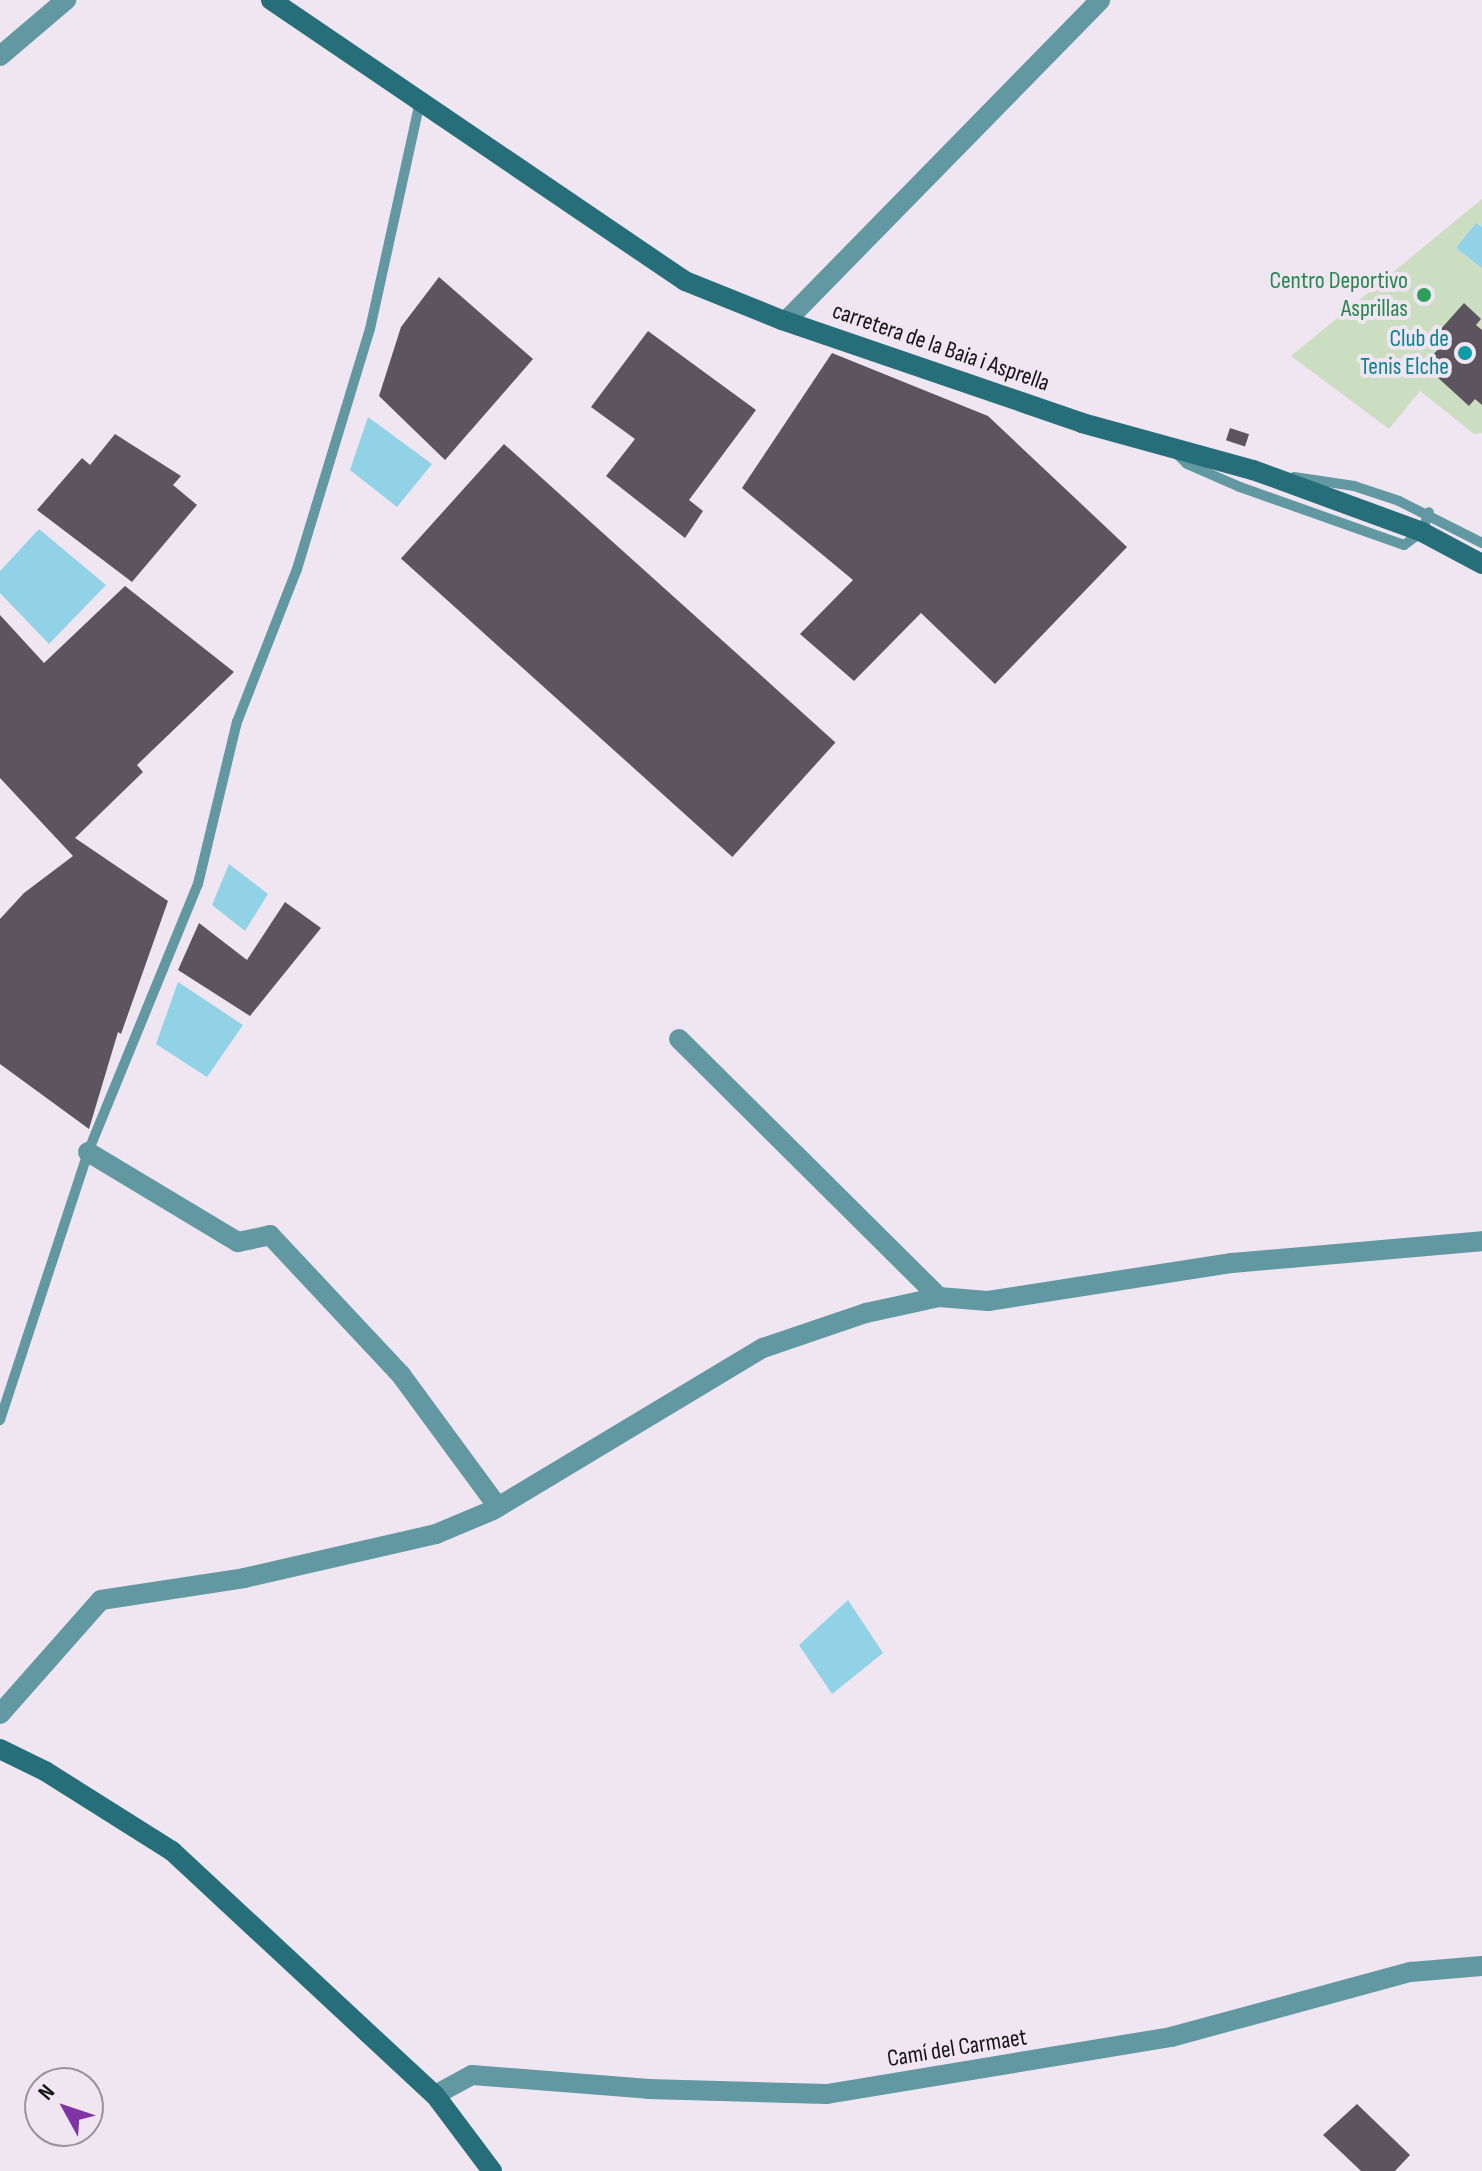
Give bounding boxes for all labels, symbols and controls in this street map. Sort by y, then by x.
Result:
place label: Centro Deportivo Asprillas [1270,267,1408,323]
marker: Centro Deportivo Asprillas [1415,286,1433,304]
street label: carretera de la Baia i Asprella [829,296,1053,398]
place label: Club de Tenis Elche [1360,325,1449,381]
marker: Club de Tenis Elche [1456,344,1474,362]
street label: Camí del Carmaet [885,2023,1029,2073]
north arrow [24,2067,104,2147]
text: N [33,2079,61,2106]

